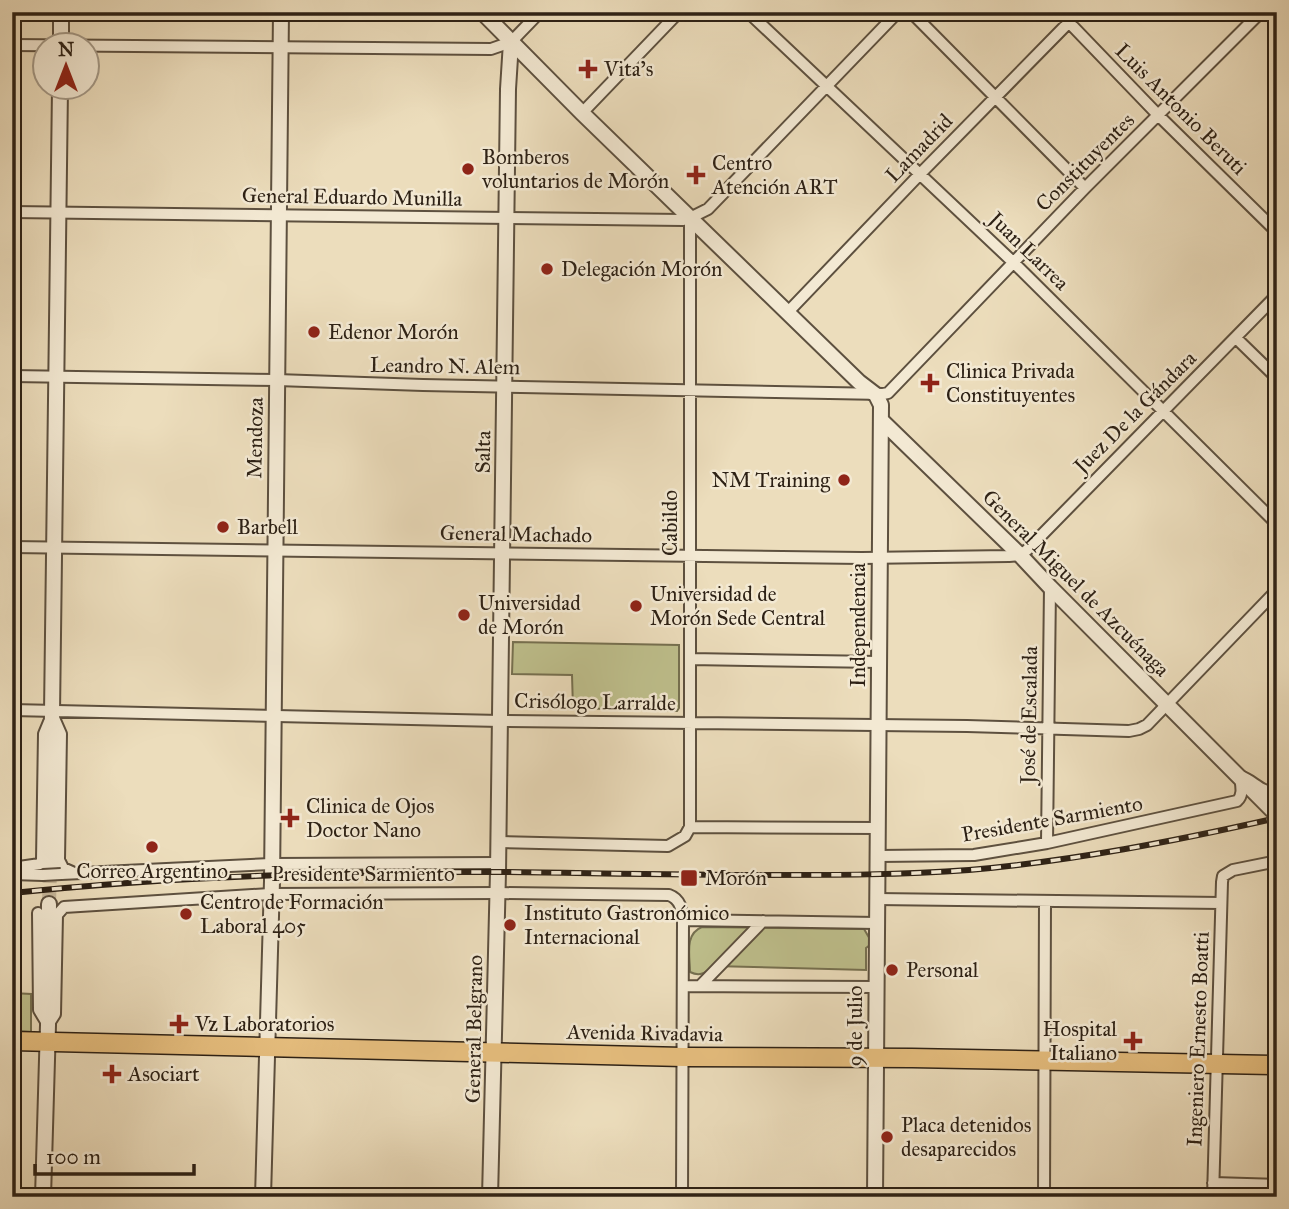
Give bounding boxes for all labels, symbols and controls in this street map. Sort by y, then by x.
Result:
north arrow [32,32,102,102]
text: N [58,38,74,61]
street label: Luis Antonio Beruti [1110,38,1252,180]
place label: Vita's [603,56,653,82]
marker: Vita's [578,59,598,79]
street label: Constituyentes [1030,107,1140,217]
street label: Lamadrid [880,108,958,188]
place label: Bomberos voluntarios de Morón [481,144,669,194]
place label: Centro Atención ART [711,150,838,200]
marker: Bomberos voluntarios de Morón [460,161,476,177]
marker: Centro Atención ART [686,165,706,185]
street label: General Eduardo Munilla [242,182,463,212]
street label: Juan Larrea [982,205,1075,296]
place label: Delegación Morón [561,256,722,282]
marker: Delegación Morón [539,261,555,277]
place label: Edenor Morón [328,319,459,345]
marker: Edenor Morón [306,324,322,340]
street label: Juez De la Gándara [1067,345,1202,480]
street label: Leandro N. Alem [370,352,521,380]
place label: Clinica Privada Constituyentes [946,358,1075,408]
marker: Clinica Privada Constituyentes [920,373,940,393]
street label: Mendoza [241,397,269,479]
street label: Salta [470,430,496,474]
place label: NM Training [711,467,830,493]
marker: NM Training [836,472,852,488]
street label: General Miguel de Azcuénaga [977,484,1175,682]
street label: Cabildo [657,490,683,556]
place label: Barbell [237,514,298,540]
marker: Barbell [215,519,231,535]
street label: General Machado [440,520,593,548]
street label: Independencia [845,563,871,687]
place label: Universidad de Morón Sede Central [650,581,826,631]
place label: Universidad de Morón [478,590,581,640]
marker: Universidad de Morón Sede Central [628,598,644,614]
marker: Universidad de Morón [456,607,472,623]
street label: José de Escalada [1015,646,1043,786]
street label: Crisólogo Larralde [514,688,676,716]
street label: Presidente Sarmiento [959,790,1145,848]
place label: Clinica de Ojos Doctor Nano [306,793,434,843]
marker: Clinica de Ojos Doctor Nano [280,808,300,828]
marker: Correo Argentino [144,839,160,855]
place label: Correo Argentino [76,858,228,884]
street label: Presidente Sarmiento [271,861,455,887]
place label: Morón [705,865,767,891]
marker: Morón [679,868,699,888]
place label: Centro de Formación Laboral 405 [200,889,384,939]
place label: Instituto Gastronómico Internacional [524,900,730,950]
marker: Centro de Formación Laboral 405 [178,906,194,922]
marker: Instituto Gastronómico Internacional [502,917,518,933]
street label: Ingeniero Ernesto Boatti [1181,931,1215,1147]
street label: General Belgrano [460,954,488,1103]
place label: Personal [906,957,979,983]
marker: Personal [884,962,900,978]
street label: 9 de Julio [842,985,868,1066]
place label: Vz Laboratorios [194,1011,335,1037]
marker: Vz Laboratorios [169,1014,189,1034]
place label: Hospital Italiano [1043,1016,1117,1066]
street label: Avenida Rivadavia [566,1019,723,1047]
marker: Hospital Italiano [1123,1031,1143,1051]
place label: Asociart [127,1061,200,1087]
marker: Asociart [102,1064,122,1084]
place label: Placa detenidos desaparecidos [901,1112,1031,1162]
marker: Placa detenidos desaparecidos [879,1129,895,1145]
scale bar [35,1132,194,1176]
text: 100 m [46,1144,101,1170]

